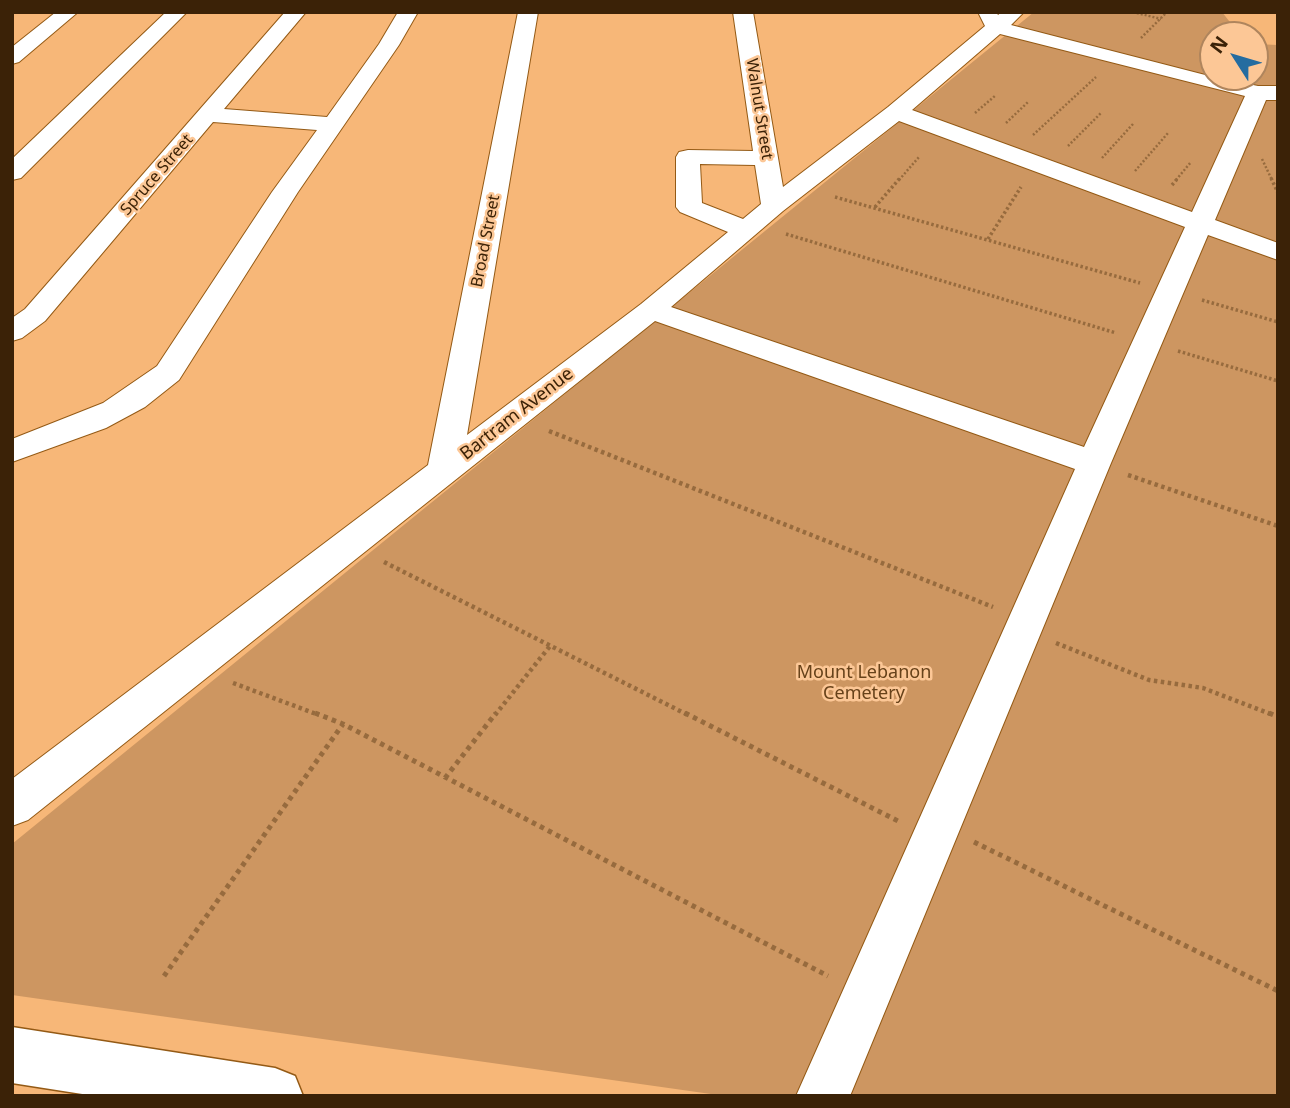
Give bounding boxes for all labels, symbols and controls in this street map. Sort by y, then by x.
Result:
north arrow [1199,21,1269,91]
text: N [1204,31,1234,59]
street label: Walnut Street [742,57,776,161]
street label: Spruce Street [117,131,197,219]
street label: Broad Street [468,193,504,289]
street label: Bartram Avenue [456,363,578,465]
park label: Mount Lebanon Cemetery [797,662,931,704]

